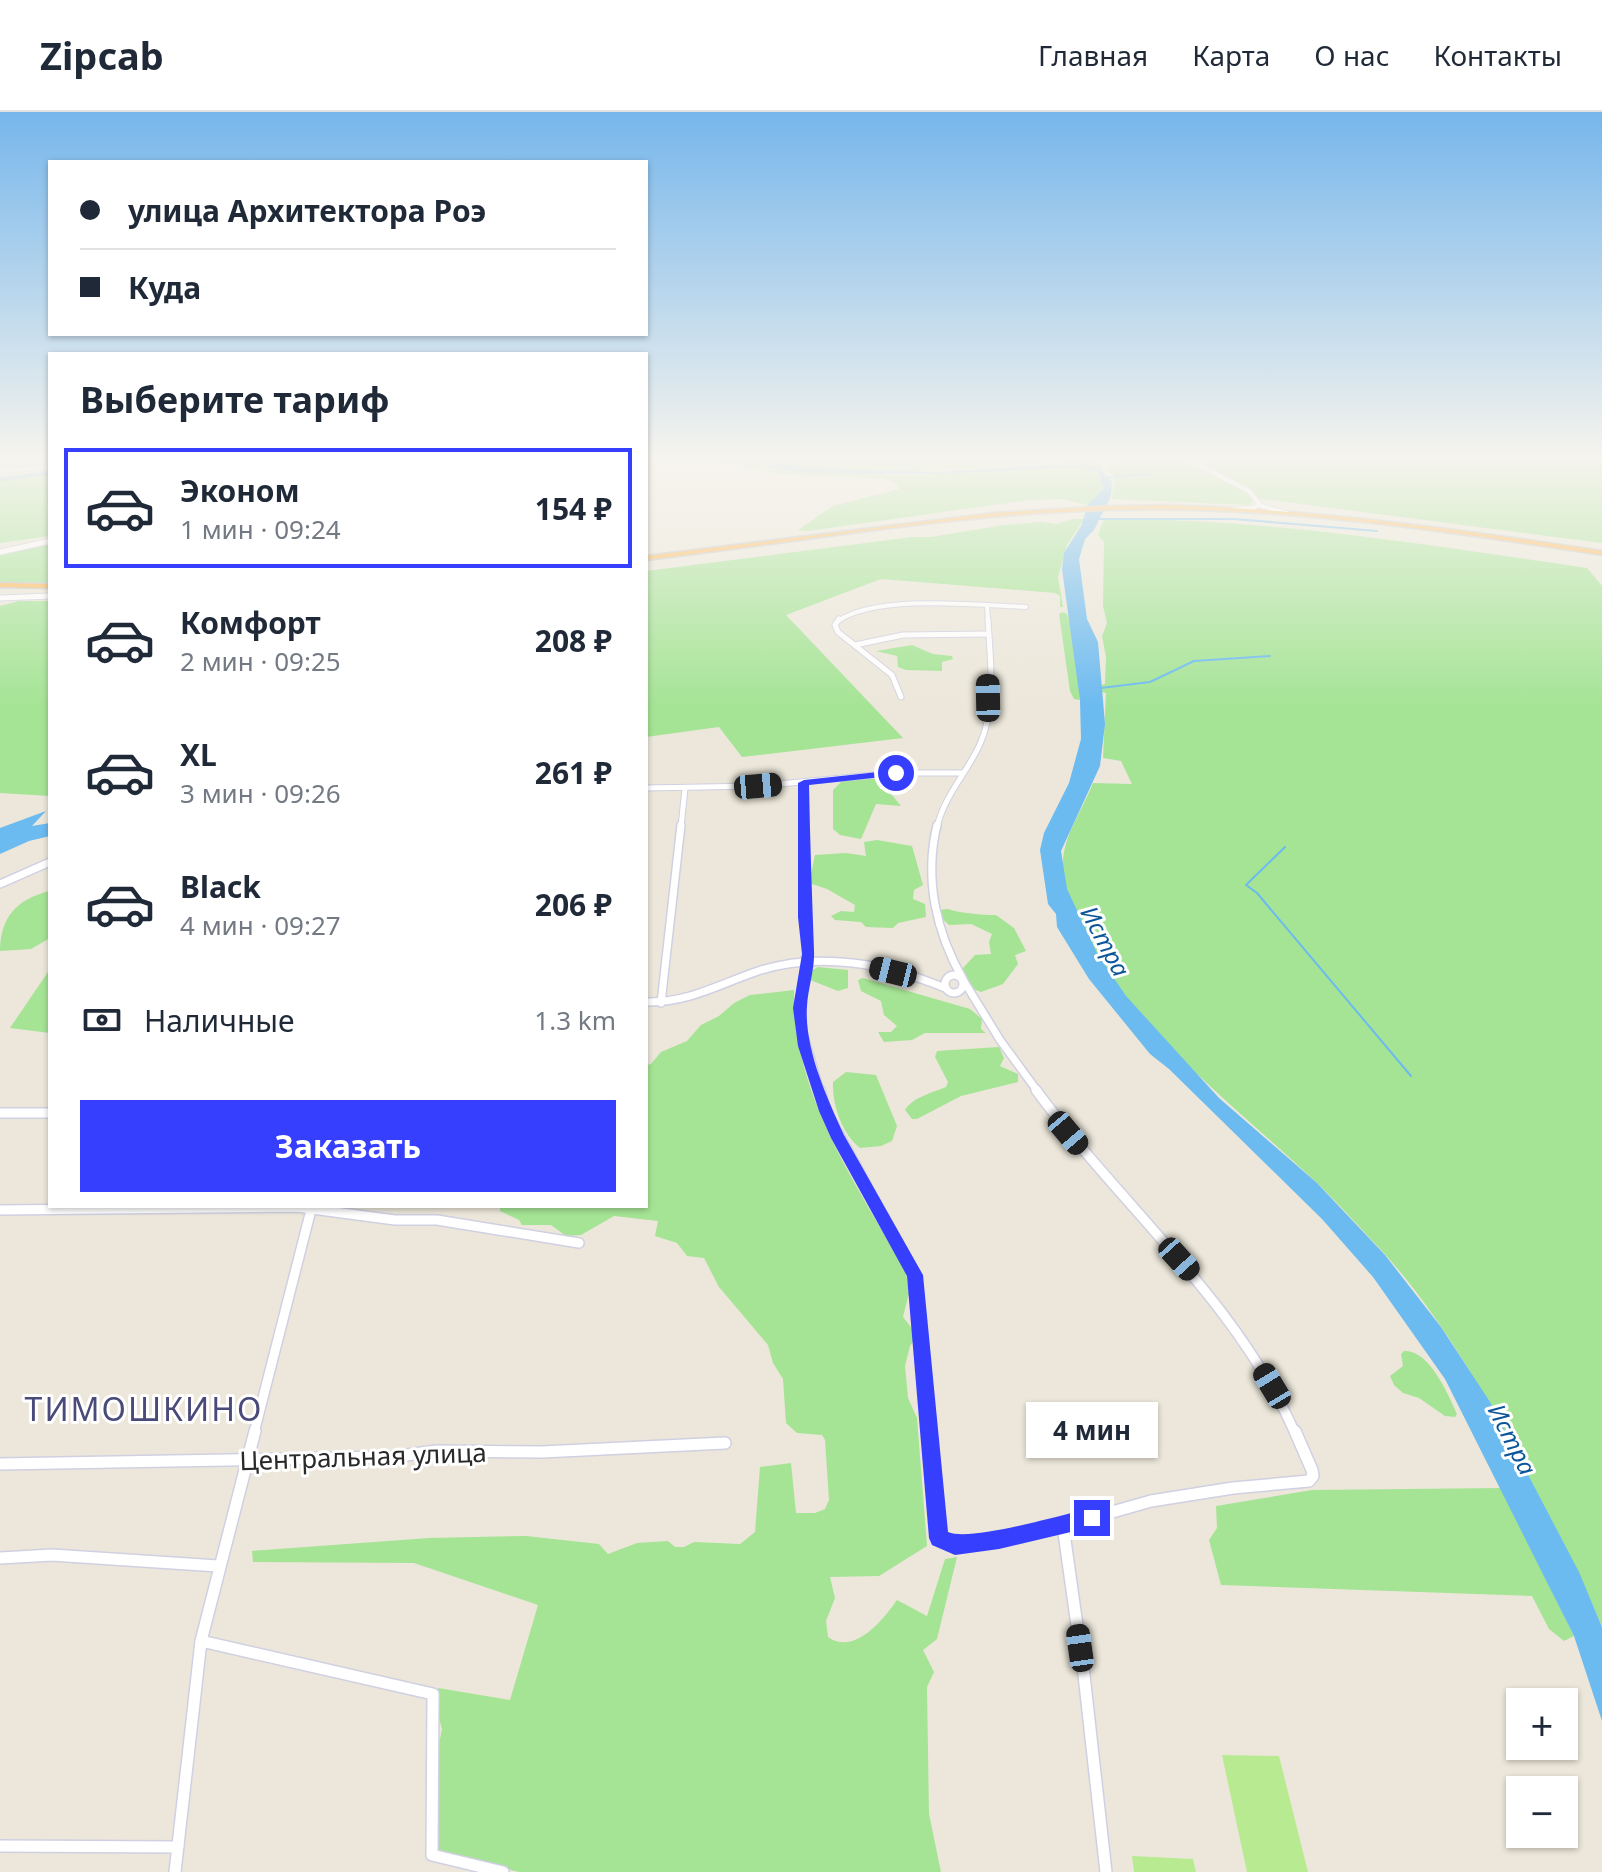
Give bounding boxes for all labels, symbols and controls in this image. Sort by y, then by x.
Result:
text: Zipcab [40,29,164,81]
text: Главная [1038,36,1148,74]
text: Карта [1192,36,1270,74]
text: О нас [1314,36,1390,74]
text: Контакты [1434,36,1562,74]
text: улица Архитектора Роэ [128,190,486,231]
text: Куда [128,267,201,308]
text: Выберите тариф [80,375,389,424]
text: Эконом [180,470,300,511]
icon: car [84,472,156,544]
text: 154 ₽ [535,488,612,529]
text: 1 мин · 09:24 [180,511,341,547]
text: Комфорт [180,602,321,643]
icon: car [84,604,156,676]
text: 208 ₽ [535,620,612,661]
text: 2 мин · 09:25 [180,643,341,679]
car [976,674,1000,722]
text: XL [180,734,217,775]
icon: car [84,736,156,808]
text: 261 ₽ [535,752,612,793]
route start [878,755,914,791]
car [733,772,783,800]
text: 3 мин · 09:26 [180,775,341,811]
text: Black [180,866,261,907]
icon: car [84,868,156,940]
text: 206 ₽ [535,884,612,925]
water label: Истра [1074,900,1139,983]
text: 4 мин · 09:27 [180,907,341,943]
car [867,955,919,989]
icon: cash [80,998,124,1042]
text: Наличные [144,1000,295,1041]
text: 1.3 km [534,1002,616,1038]
button: Заказать [80,1100,616,1192]
car [1043,1107,1093,1159]
car [1154,1233,1204,1285]
car [1249,1359,1295,1413]
district label: ТИМОШКИНО [25,1387,263,1430]
water label: Истра [1481,1398,1545,1481]
callout: 4 мин [1026,1402,1158,1458]
text: 4 мин [1053,1412,1131,1448]
street label: Центральная улица [239,1434,487,1478]
route end [1074,1500,1110,1536]
car [1065,1623,1095,1673]
map controls [1506,1688,1578,1848]
button: + [1506,1688,1578,1760]
button: − [1506,1776,1578,1848]

